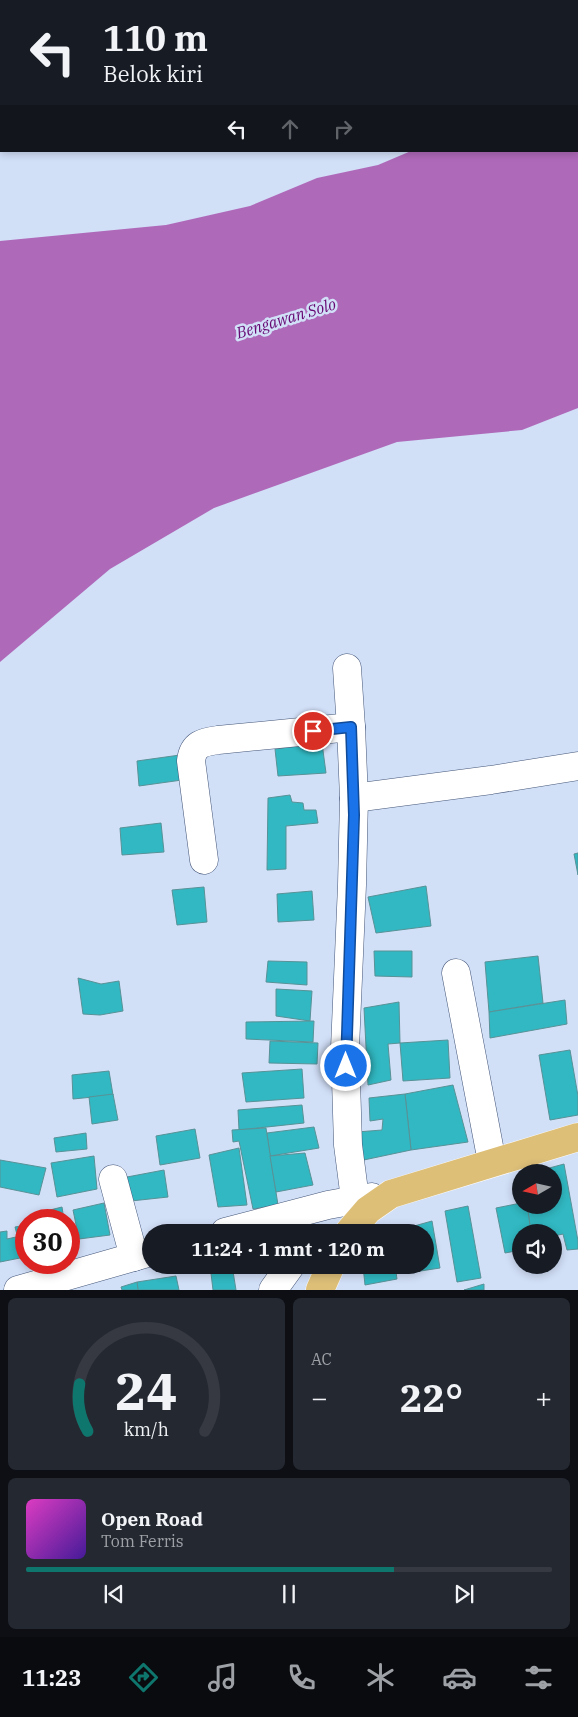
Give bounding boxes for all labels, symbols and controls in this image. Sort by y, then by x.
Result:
text: 110 m [103,15,208,61]
icon: left [20,20,85,85]
text: Belok kiri [103,59,203,88]
icon: left [223,115,251,143]
icon: ahead [276,115,304,143]
icon: right [329,115,357,143]
water label: Bengawan Solo [233,293,338,343]
pin [292,710,334,752]
icon: arrive [299,717,327,745]
position arrow [319,1039,371,1091]
north arrow [512,1164,562,1214]
map controls [512,1164,562,1274]
speed limit sign: 30 [15,1209,80,1274]
button: sound [512,1224,562,1274]
text: 11:24 · 1 mnt · 120 m [191,1237,385,1261]
text: AC [311,1349,332,1369]
text: 24 [115,1357,178,1424]
text: 22° [400,1373,463,1422]
text: − [311,1379,328,1416]
text: + [535,1379,552,1416]
text: km/h [124,1418,169,1441]
text: Open Road [101,1507,203,1531]
text: Tom Ferris [101,1531,184,1551]
icon: previous [100,1580,128,1608]
icon: pause [275,1580,303,1608]
icon: next [450,1580,478,1608]
icon: directions [126,1660,161,1695]
icon: music [205,1660,240,1695]
icon: phone [284,1660,319,1695]
icon: climate [363,1660,398,1695]
icon: car [442,1660,477,1695]
icon: filters [521,1660,556,1695]
text: 11:23 [22,1663,82,1692]

